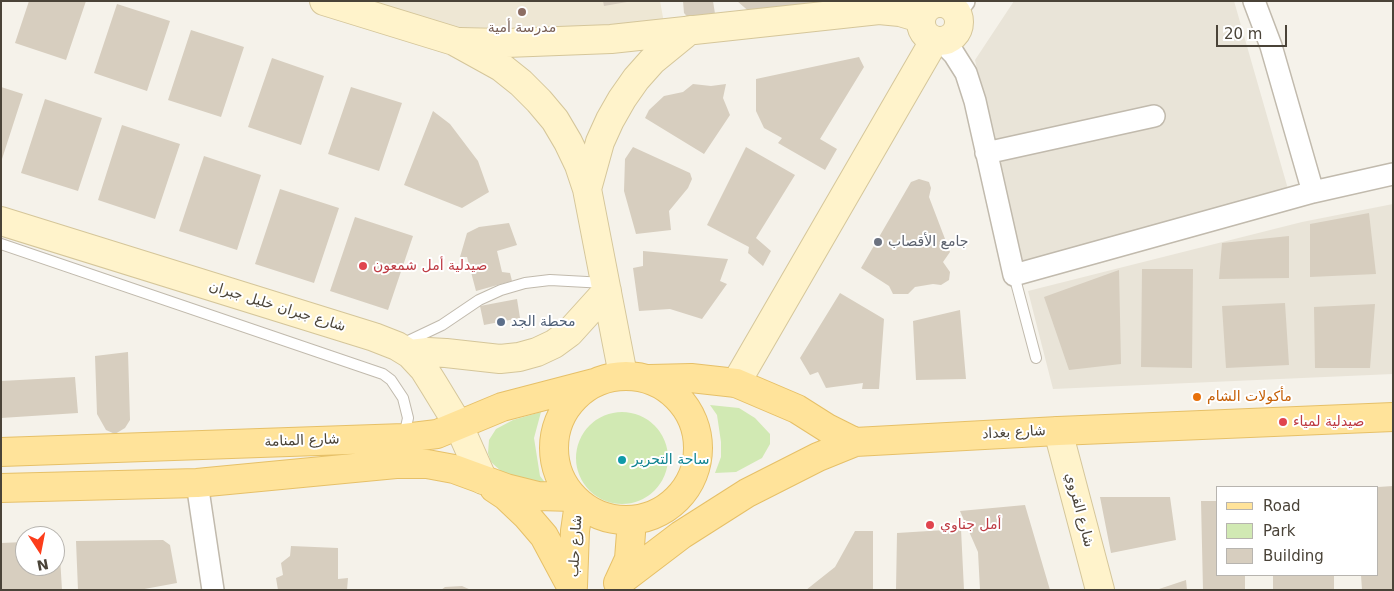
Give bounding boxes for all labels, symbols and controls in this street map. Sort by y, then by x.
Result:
marker: مدرسة أمية [516,6,528,18]
scale bar [1219,15,1290,47]
place label: مدرسة أمية [488,20,556,36]
text: 20 m [1224,25,1262,43]
place label: جامع الأقصاب [888,234,968,250]
marker: جامع الأقصاب [872,236,884,248]
place label: صيدلية أمل شمعون [373,258,487,274]
marker: صيدلية أمل شمعون [357,260,369,272]
street label: شارع جبران خليل جبران [207,278,347,336]
place label: محطة الجد [511,314,576,330]
marker: محطة الجد [495,316,507,328]
place label: مأكولات الشام [1207,389,1292,405]
marker: مأكولات الشام [1191,391,1203,403]
place label: صيدلية لمياء [1293,414,1364,430]
marker: صيدلية لمياء [1277,416,1289,428]
street label: شارع بغداد [982,423,1046,443]
street label: شارع المنامة [264,431,340,451]
place label: ساحة التحرير [632,452,709,468]
marker: ساحة التحرير [616,454,628,466]
street label: شارع القروي [1061,471,1097,549]
legend [1216,486,1379,576]
text: Road [1263,497,1301,515]
street label: شارع حلب [566,514,586,578]
place label: أمل جناوي [940,517,1001,533]
marker: أمل جناوي [924,519,936,531]
text: Park [1263,522,1295,540]
north arrow [15,526,65,576]
text: Building [1263,547,1324,565]
text: N [35,556,50,574]

